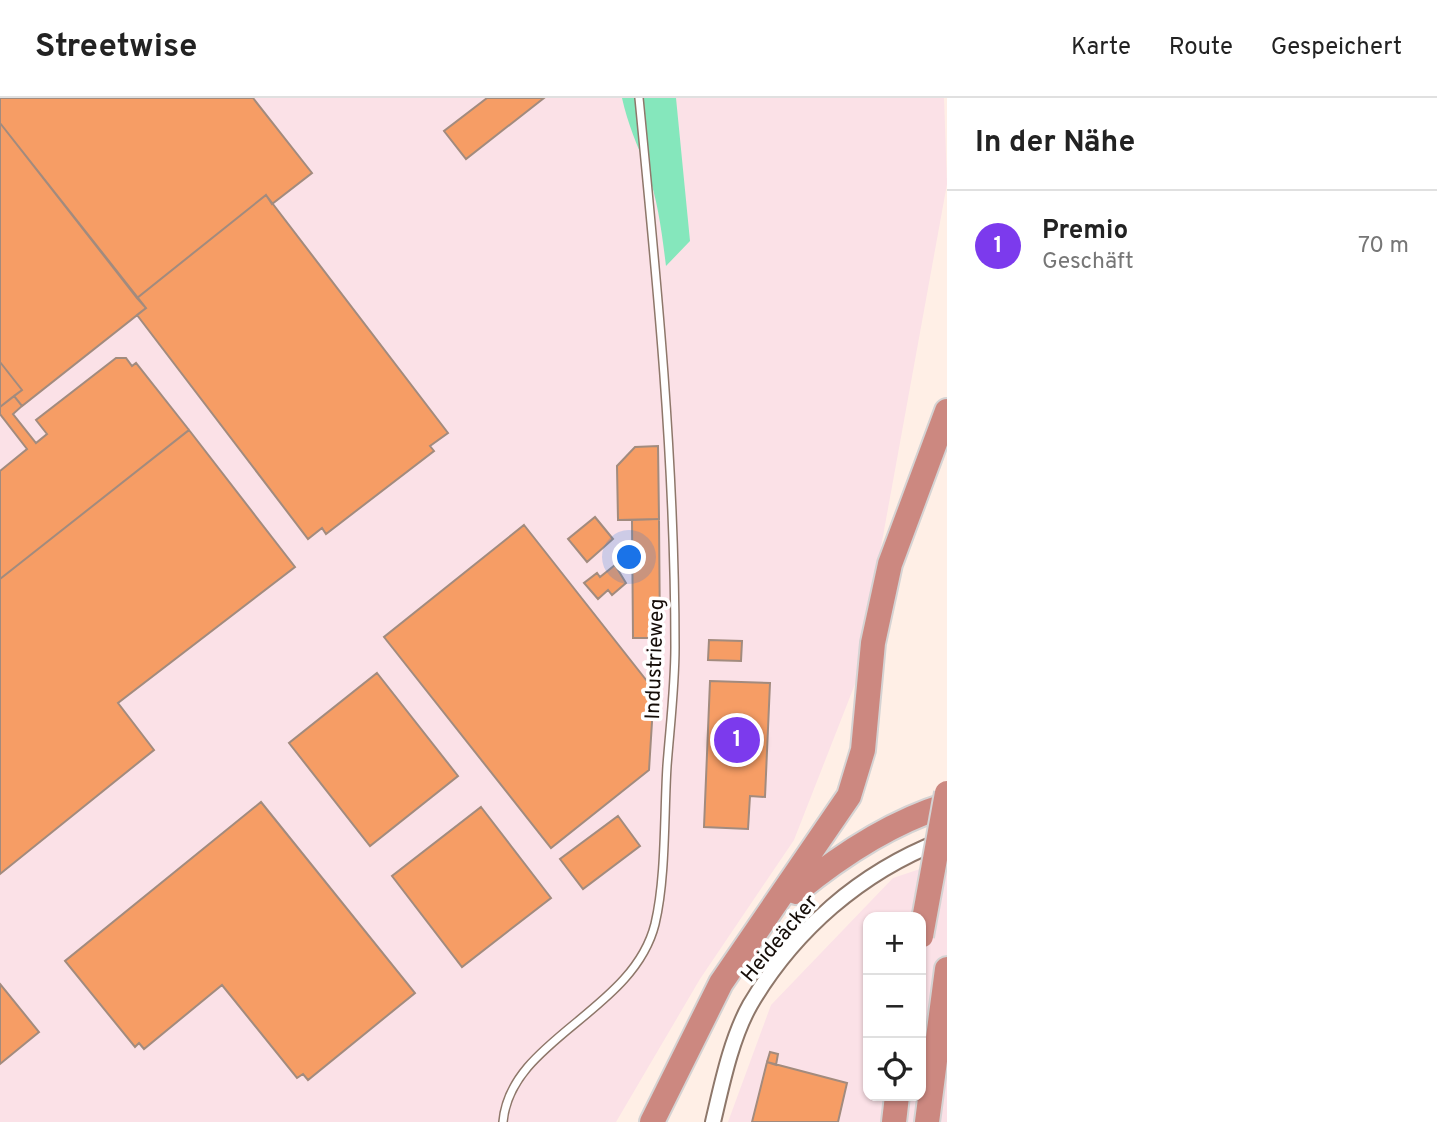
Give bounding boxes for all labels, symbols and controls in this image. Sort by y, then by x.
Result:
text: Streetwise [35,27,197,69]
text: Karte [1071,33,1131,63]
text: Route [1169,33,1233,63]
text: Gespeichert [1271,33,1402,63]
text: In der Nähe [975,125,1135,162]
text: Premio [1042,215,1128,248]
text: 1 [993,232,1003,261]
text: 70 m [1358,232,1409,261]
text: Geschäft [1042,248,1134,277]
your location [612,540,646,574]
street label: Industrieweg [640,598,671,720]
pin: 1 [714,714,760,766]
street label: Heideäcker [736,890,825,988]
map controls [863,912,926,1101]
button: + [863,912,926,975]
button: − [863,975,926,1038]
button: locate [863,1038,926,1101]

